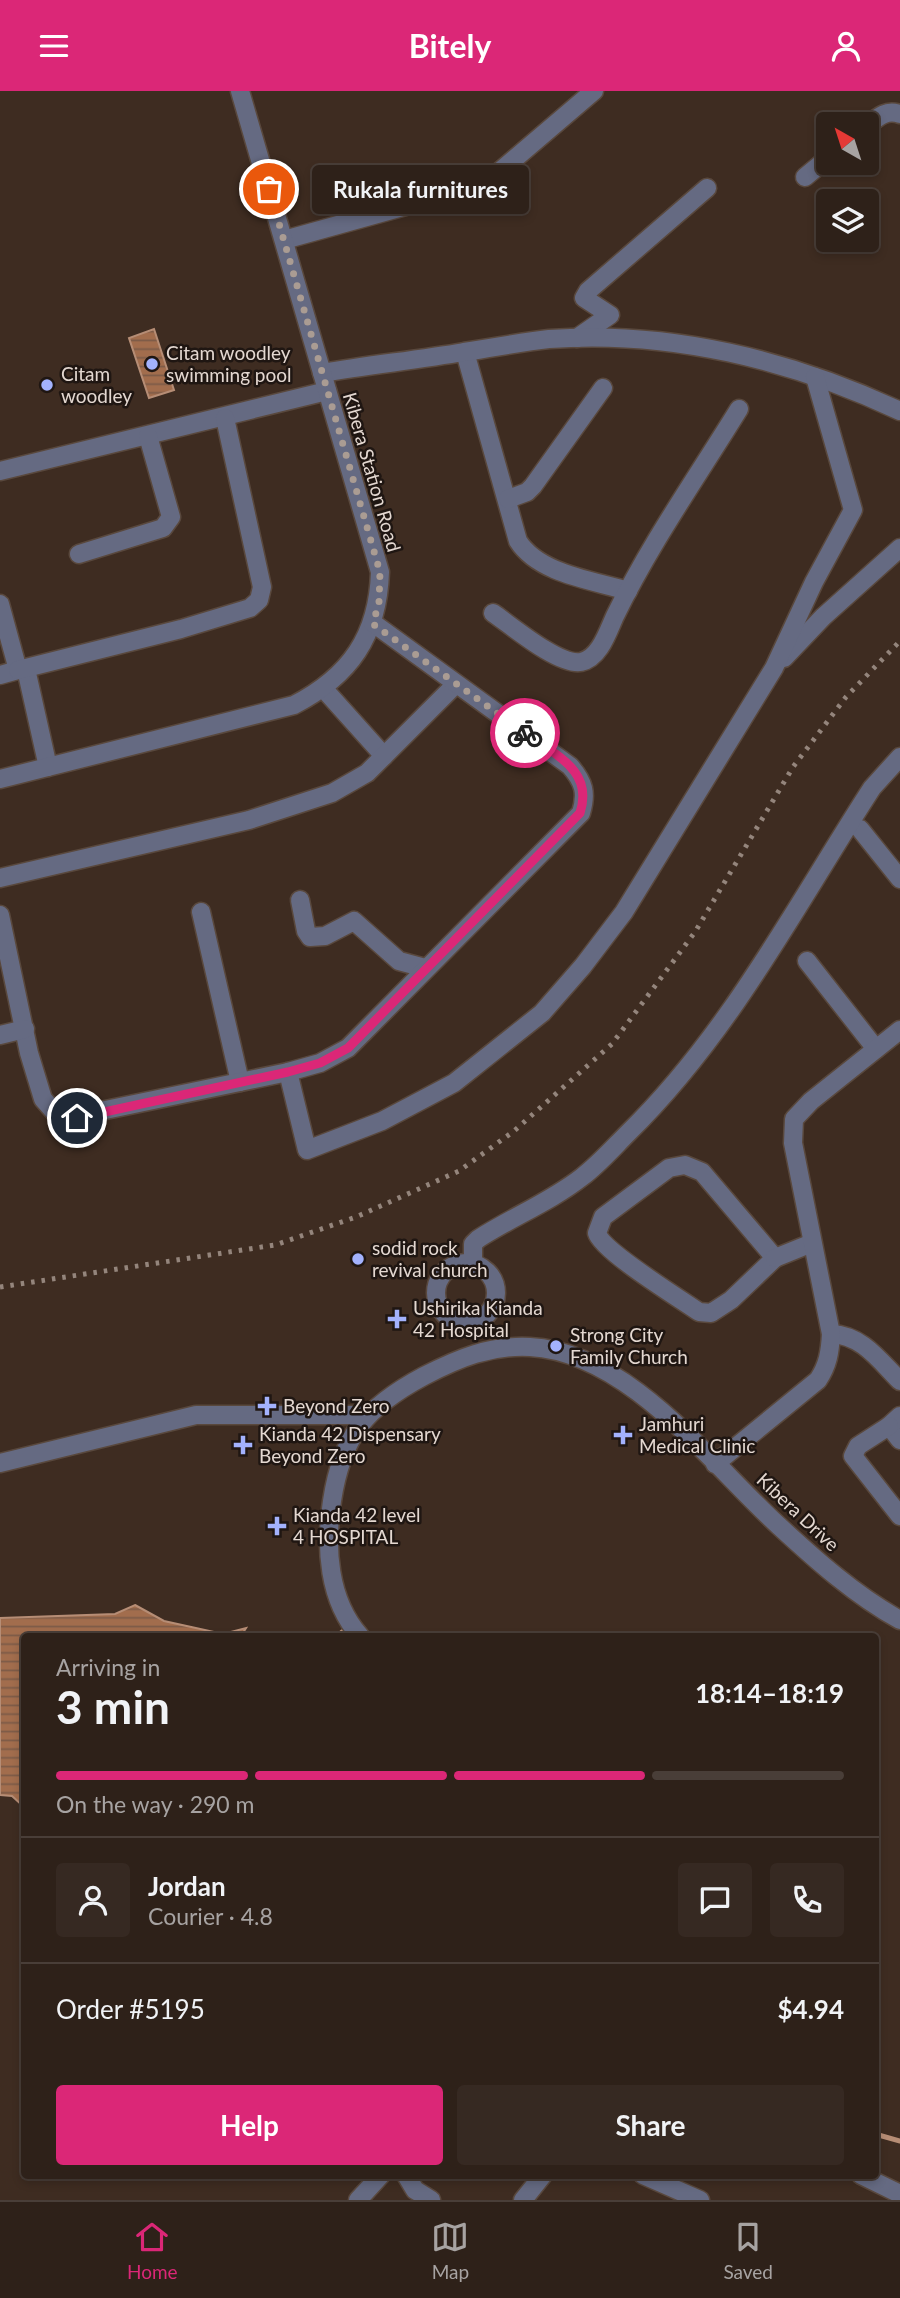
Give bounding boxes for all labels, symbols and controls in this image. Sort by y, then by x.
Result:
text: Bitely [409,26,491,65]
icon: menu [35,27,73,65]
icon: person [827,27,865,65]
north arrow [816,112,878,175]
map controls [816,112,879,252]
pin [239,159,299,219]
callout: Rukala furnitures [311,165,528,213]
icon: bag [250,170,288,208]
text: Rukala furnitures [333,175,508,203]
button: layers [816,189,879,252]
place label: Citam woodley swimming pool [166,341,292,386]
marker: Citam woodley swimming pool [144,356,160,372]
place label: Citam woodley [61,362,132,407]
marker: Citam woodley [39,377,55,393]
street label: Kibera Station Road [339,389,406,554]
courier [490,698,560,768]
icon: bike [506,714,544,752]
pin [47,1088,107,1148]
icon: home [58,1099,96,1137]
place label: sodid rock revival church [372,1236,488,1281]
marker: sodid rock revival church [350,1251,366,1267]
place label: Ushirika Kianda 42 Hospital [413,1296,543,1341]
marker: Ushirika Kianda 42 Hospital [387,1309,407,1329]
place label: Strong City Family Church [570,1323,688,1368]
marker: Strong City Family Church [548,1338,564,1354]
place label: Beyond Zero [283,1394,390,1417]
marker: Beyond Zero [257,1396,277,1416]
place label: Jamhuri Medical Clinic [639,1412,755,1457]
place label: Kianda 42 Dispensary Beyond Zero [259,1422,441,1467]
marker: Jamhuri Medical Clinic [613,1425,633,1445]
marker: Kianda 42 Dispensary Beyond Zero [233,1435,253,1455]
street label: Kibera Drive [752,1468,844,1556]
place label: Kianda 42 level 4 HOSPITAL [293,1503,420,1548]
marker: Kianda 42 level 4 HOSPITAL [267,1516,287,1536]
text: Arriving in [56,1653,160,1681]
text: 18:14–18:19 [695,1677,844,1709]
text: 3 min [56,1679,170,1734]
text: On the way · 290 m [56,1790,255,1818]
button: person [56,1863,130,1937]
button: chat [678,1863,752,1937]
button: phone [770,1863,844,1937]
text: Jordan [148,1870,226,1902]
text: Courier · 4.8 [148,1902,273,1930]
text: Order #5195 [56,1993,205,2025]
text: $4.94 [778,1993,844,2025]
button: Help [56,2085,443,2165]
button: Share [457,2085,844,2165]
tab: Home [127,2218,178,2283]
tab: Map [431,2218,469,2283]
tab: Saved [723,2218,773,2283]

